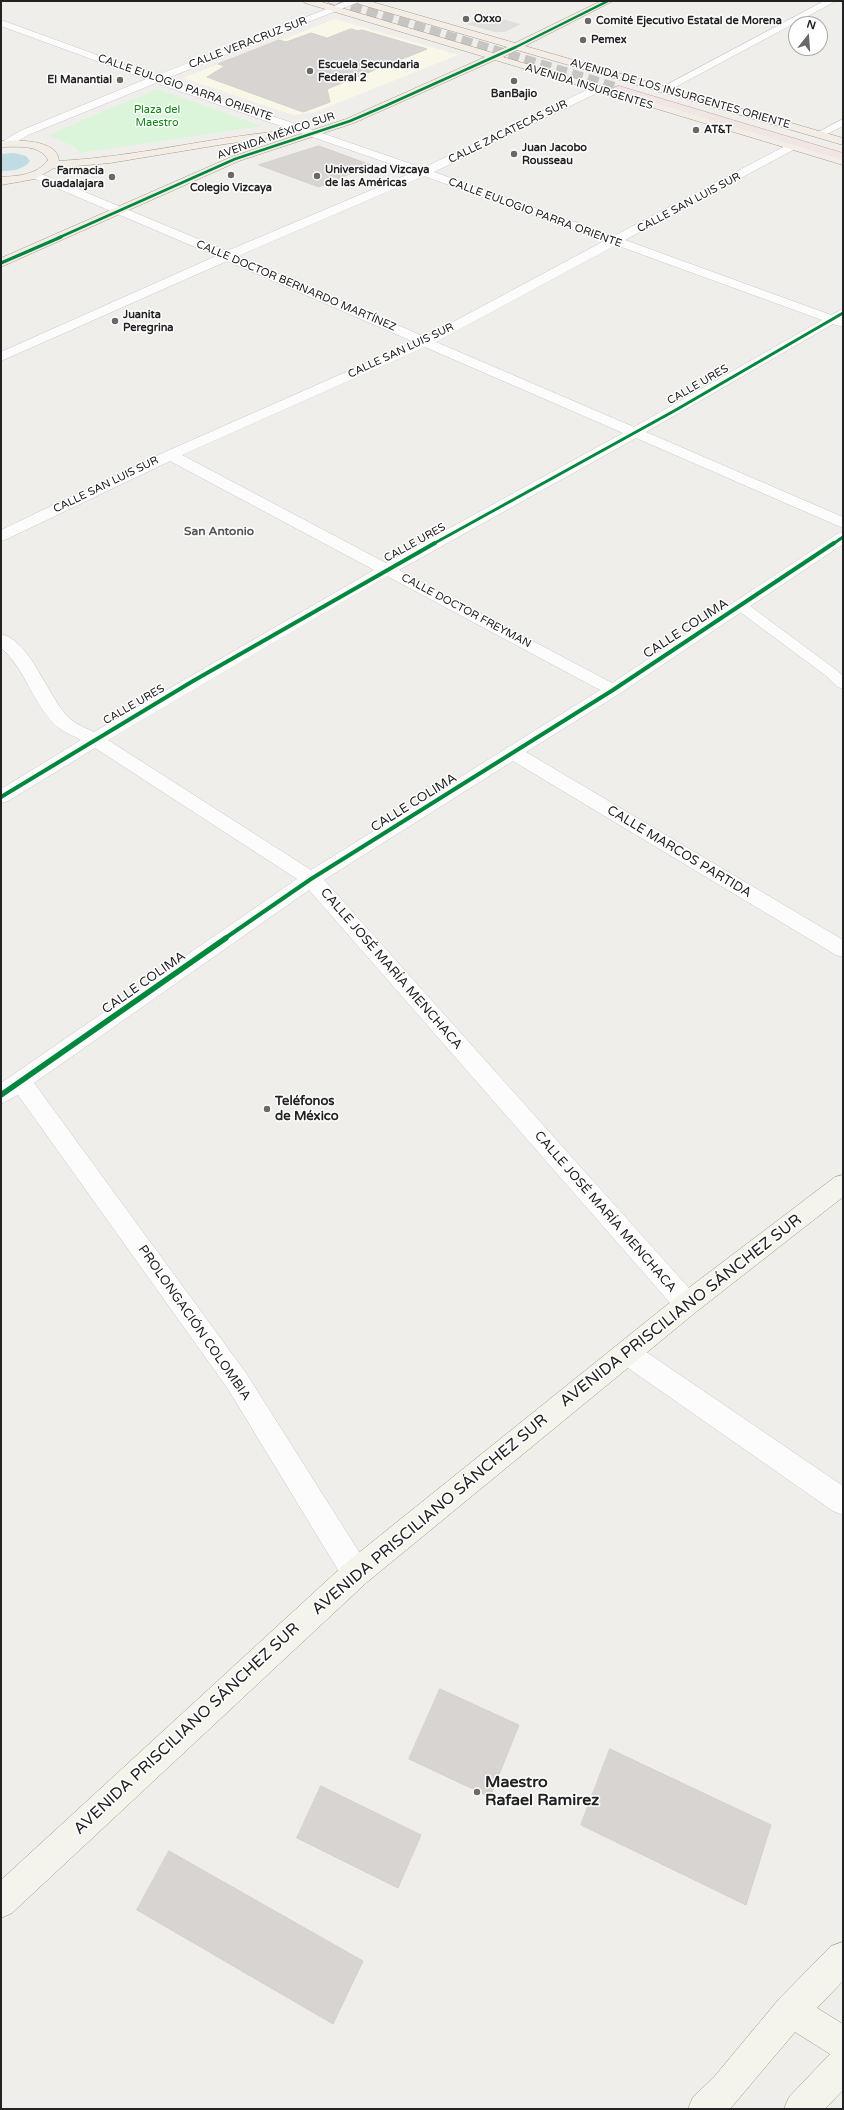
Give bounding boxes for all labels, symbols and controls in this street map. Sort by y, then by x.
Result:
place label: Oxxo [474,12,501,26]
street label: CALLE VERACRUZ SUR [187,14,309,72]
marker: Oxxo [461,14,471,24]
place label: Comité Ejecutivo Estatal de Morena [596,14,782,28]
marker: Comité Ejecutivo Estatal de Morena [583,16,593,26]
north arrow [788,16,828,56]
text: N [805,17,817,33]
place label: Pemex [591,33,627,47]
marker: Pemex [578,35,588,45]
street label: CALLE EULOGIO PARRA ORIENTE [96,52,274,124]
street label: AVENIDA DE LOS INSURGENTES ORIENTE [568,56,792,132]
place label: Escuela Secundaria Federal 2 [318,58,419,84]
street label: AVENIDA INSURGENTES [523,61,655,113]
marker: Escuela Secundaria Federal 2 [305,66,315,76]
place label: El Manantial [47,73,112,87]
marker: El Manantial [115,75,125,85]
marker: BanBajio [509,76,519,86]
place label: BanBajio [491,87,537,101]
street label: CALLE ZACATECAS SUR [446,97,570,167]
park label: Plaza del Maestro [134,103,180,129]
street label: AVENIDA MÉXICO SUR [215,110,337,162]
place label: AT&T [704,123,732,137]
marker: AT&T [691,125,701,135]
place label: Juan Jacobo Rousseau [522,141,587,167]
marker: Juan Jacobo Rousseau [509,149,519,159]
place label: Universidad Vizcaya de las Américas [325,163,429,189]
place label: Farmacia Guadalajara [41,164,104,190]
marker: Colegio Vizcaya [226,170,236,180]
street label: CALLE SAN LUIS SUR [635,170,743,236]
marker: Universidad Vizcaya de las Américas [312,171,322,181]
marker: Farmacia Guadalajara [107,172,117,182]
street label: CALLE EULOGIO PARRA ORIENTE [446,175,624,251]
place label: Colegio Vizcaya [190,181,272,195]
street label: CALLE DOCTOR BERNARDO MARTÍNEZ [194,238,398,334]
place label: Juanita Peregrina [123,308,174,334]
marker: Juanita Peregrina [110,316,120,326]
street label: CALLE SAN LUIS SUR [346,321,456,381]
street label: CALLE URES [665,362,731,408]
street label: CALLE SAN LUIS SUR [51,454,161,516]
street label: CALLE URES [382,521,448,565]
district label: San Antonio [184,525,254,539]
street label: CALLE DOCTOR FREYMAN [399,571,533,651]
street label: CALLE COLIMA [641,596,731,662]
street label: CALLE URES [101,682,167,728]
street label: CALLE COLIMA [368,770,460,836]
street label: CALLE MARCOS PARTIDA [604,803,754,901]
street label: CALLE JOSÉ MARÍA MENCHACA [317,885,465,1053]
street label: CALLE COLIMA [99,948,189,1018]
place label: Teléfonos de México [275,1094,339,1125]
marker: Teléfonos de México [262,1104,272,1114]
street label: CALLE JOSÉ MARÍA MENCHACA [531,1128,679,1296]
street label: AVENIDA PRISCILIANO SÁNCHEZ SUR [556,1211,806,1411]
street label: PROLONGACIÓN COLOMBIA [134,1242,254,1404]
street label: AVENIDA PRISCILIANO SÁNCHEZ SUR [308,1411,552,1619]
street label: AVENIDA PRISCILIANO SÁNCHEZ SUR [70,1619,304,1839]
place label: Maestro Rafael Ramirez [485,1773,599,1811]
marker: Maestro Rafael Ramirez [472,1787,482,1797]

